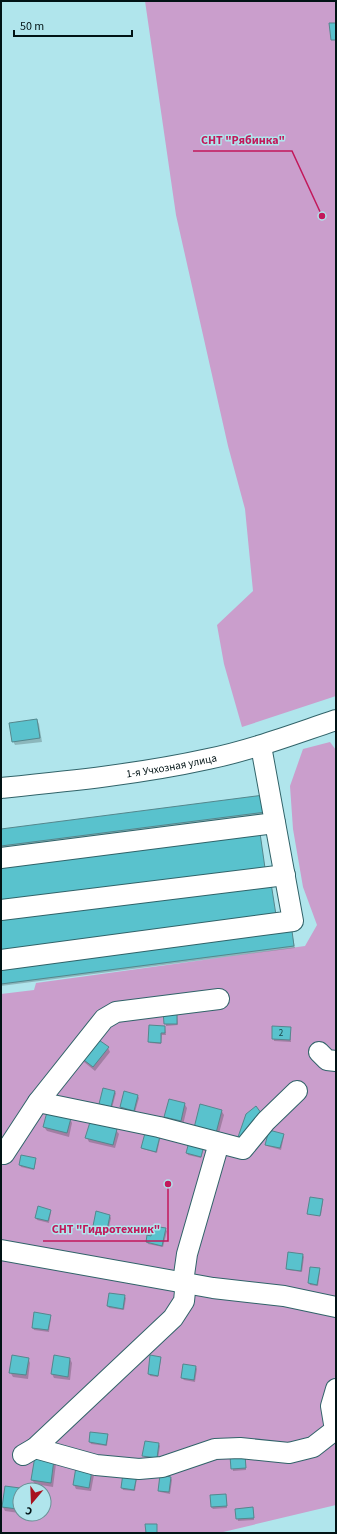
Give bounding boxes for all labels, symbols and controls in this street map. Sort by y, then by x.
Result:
scale bar [14,12,132,38]
text: 50 m [20,18,44,35]
callout: СНТ "Рябинка" [193,127,292,151]
text: СНТ "Рябинка" [201,132,285,149]
street label: 1-я Учхозная улица [125,750,218,781]
house number: 2 [279,1027,284,1040]
callout: СНТ "Гидротехник" [43,1217,168,1241]
text: СНТ "Гидротехник" [52,1221,160,1238]
north arrow [12,1482,52,1522]
text: С [23,1503,34,1519]

